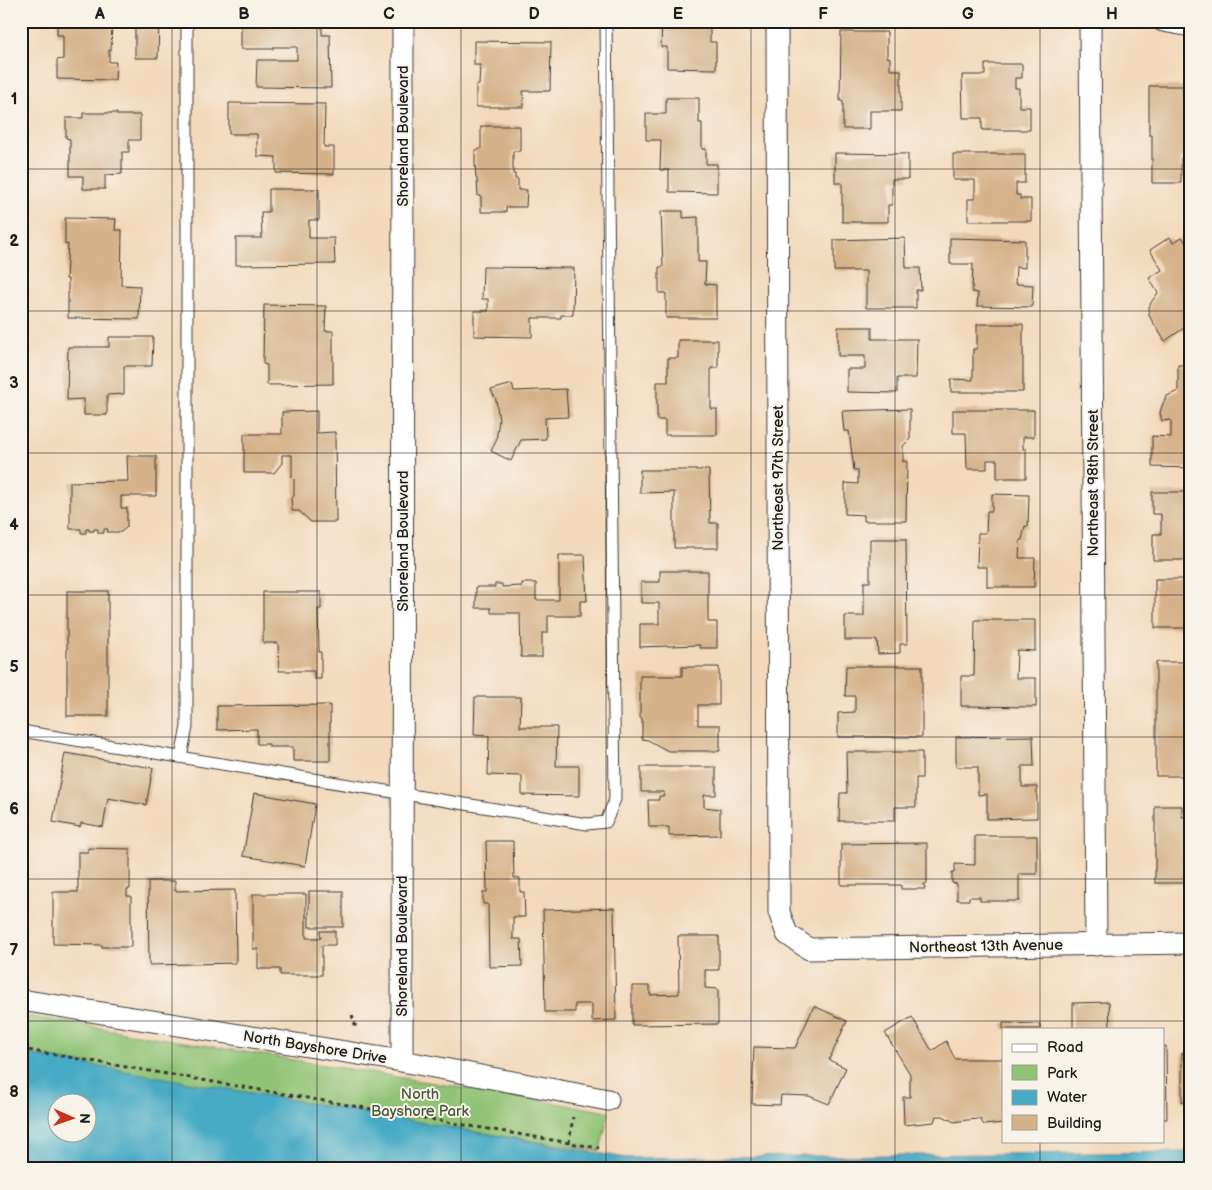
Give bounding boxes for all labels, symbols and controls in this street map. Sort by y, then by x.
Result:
text: A [94,5,105,24]
text: B [238,5,250,24]
text: C [383,5,395,24]
text: D [528,5,540,24]
text: E [673,5,683,24]
text: F [818,5,828,24]
text: G [962,5,974,24]
text: H [1106,5,1118,24]
street label: Shoreland Boulevard [394,65,413,207]
text: 1 [11,90,17,109]
text: 2 [9,232,19,251]
text: 3 [9,374,19,393]
street label: Northeast 97th Street [769,405,788,551]
street label: Northeast 98th Street [1084,409,1103,557]
street label: Shoreland Boulevard [394,470,413,612]
text: 4 [9,516,19,535]
text: 5 [9,658,19,677]
text: 6 [9,800,19,819]
street label: Shoreland Boulevard [393,875,412,1017]
street label: Northeast 13th Avenue [909,936,1063,957]
text: 7 [10,941,19,960]
street label: North Bayshore Drive [242,1027,388,1068]
legend [1002,1028,1164,1142]
text: Road [1047,1038,1083,1057]
text: Park [1047,1064,1078,1083]
text: 8 [9,1083,19,1102]
park label: North Bayshore Park [371,1085,470,1121]
text: Water [1047,1088,1087,1107]
north arrow [48,1092,98,1142]
text: N [76,1113,93,1124]
text: Building [1047,1114,1102,1133]

